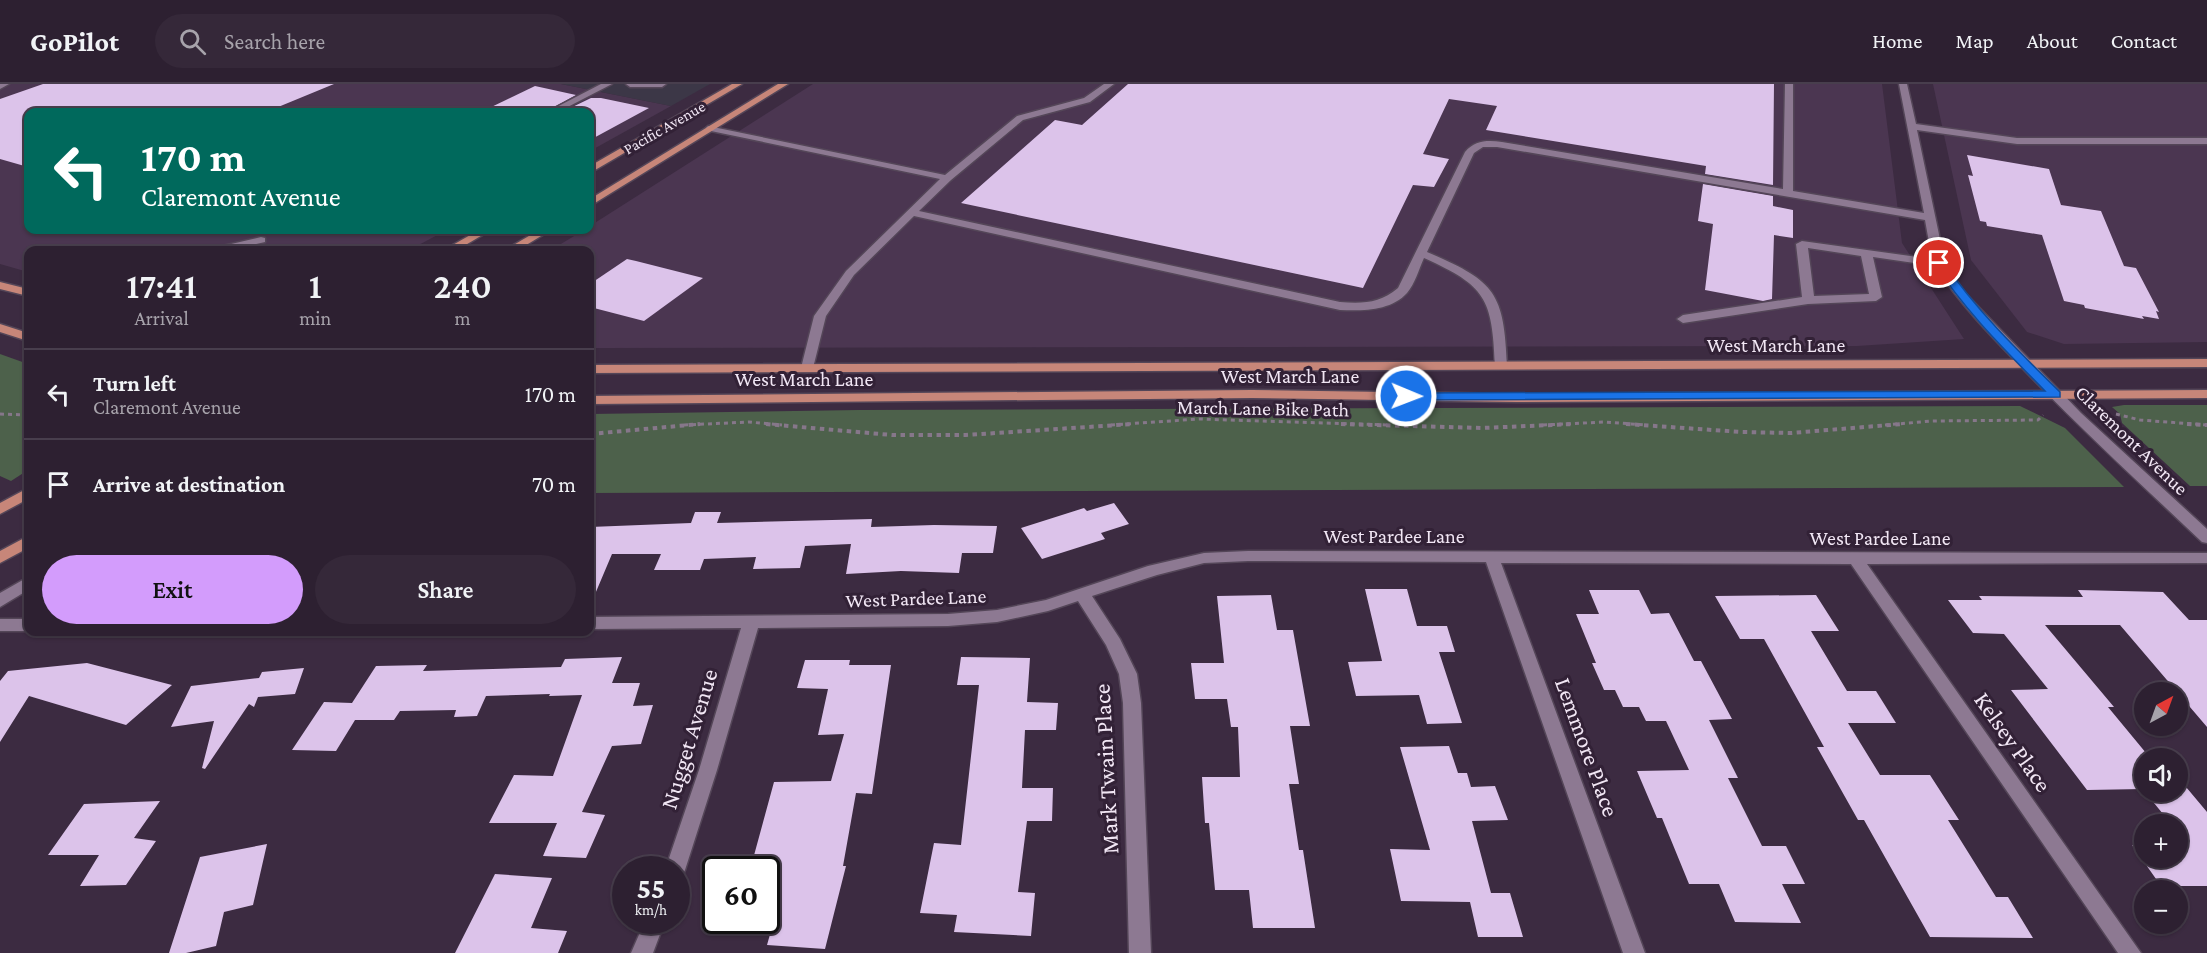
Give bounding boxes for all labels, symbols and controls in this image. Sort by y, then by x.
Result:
search box [155,14,575,68]
icon: search [176,25,209,58]
text: GoPilot [30,26,119,57]
text: Search here [224,29,325,54]
text: Home [1872,29,1922,53]
text: Map [1955,29,1994,53]
text: About [2027,29,2078,53]
text: Contact [2111,29,2177,53]
street label: Pacific Avenue [620,97,708,158]
icon: left [42,132,120,210]
text: 170 m [141,133,246,180]
text: Claremont Avenue [141,182,341,212]
pin [1913,237,1964,288]
icon: arrive [1922,246,1955,279]
text: 17:41 [126,266,197,306]
text: 1 [309,266,322,306]
text: 240 [434,266,492,306]
text: Arrival [134,307,189,329]
text: min [299,307,331,329]
text: m [455,307,471,329]
street label: West March Lane [1707,334,1845,356]
position arrow [1374,364,1438,428]
street label: West March Lane [1221,365,1359,387]
street label: West March Lane [735,368,873,390]
text: Turn left [93,371,176,396]
icon: left [42,378,75,411]
street label: Claremont Avenue [2071,381,2193,499]
text: 170 m [525,382,576,407]
street label: March Lane Bike Path [1177,395,1350,421]
text: Claremont Avenue [93,396,241,418]
icon: arrive [42,468,75,501]
text: Arrive at destination [93,472,285,497]
text: 70 m [532,472,576,497]
street label: West Pardee Lane [1324,525,1465,547]
street label: West Pardee Lane [1810,527,1951,549]
button: Exit [42,555,303,624]
button: Share [315,555,576,624]
street label: West Pardee Lane [845,585,987,611]
street label: Nugget Avenue [654,665,723,812]
street label: Lemmore Place [1550,674,1625,820]
north arrow [2134,682,2188,736]
map controls [2134,682,2188,934]
street label: Mark Twain Place [1088,683,1123,855]
street label: Kelsey Place [1969,687,2058,797]
button: sound [2134,748,2188,802]
button: + [2134,814,2188,868]
speed limit sign: 60 [702,856,780,934]
text: 55 [637,871,665,904]
button: − [2134,880,2188,934]
text: km/h [635,902,667,918]

